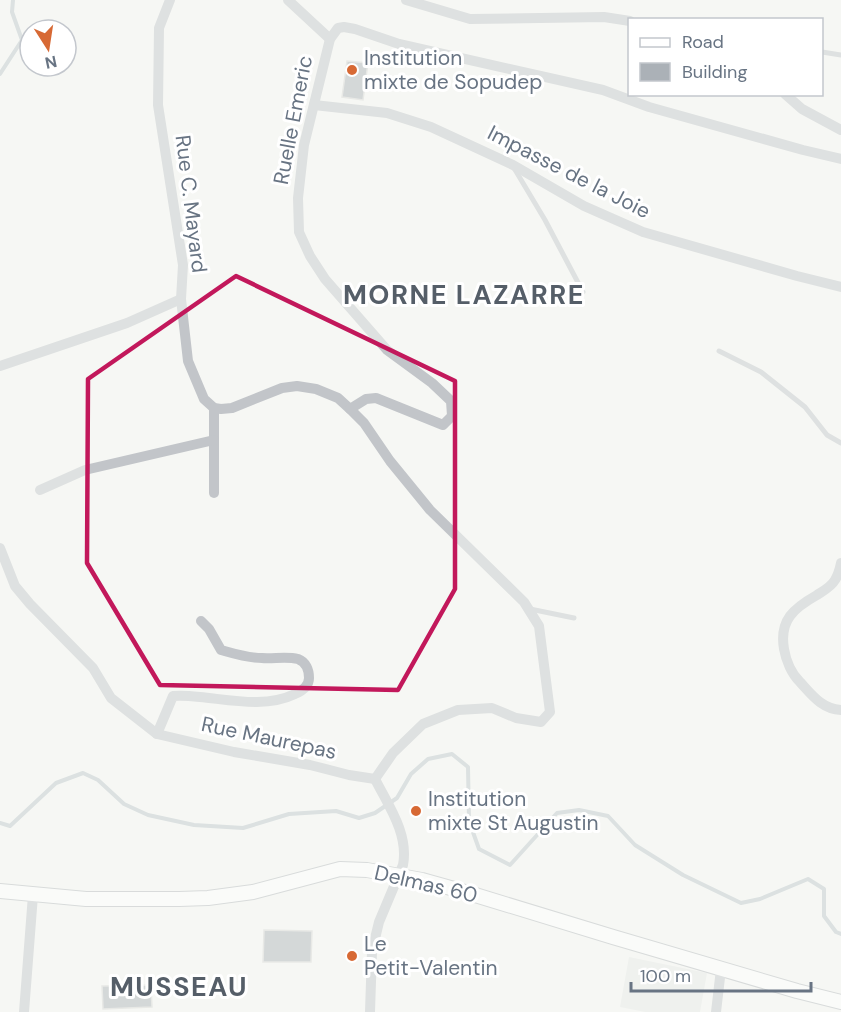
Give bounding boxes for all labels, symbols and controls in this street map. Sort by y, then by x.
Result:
north arrow [18,18,78,78]
legend [628,18,823,96]
text: Road [682,30,724,54]
place label: Institution mixte de Sopudep [364,44,542,96]
text: N [43,51,59,74]
street label: Ruelle Emeric [267,53,319,187]
text: Building [682,60,747,84]
marker: Institution mixte de Sopudep [345,63,359,77]
street label: Impasse de la Joie [483,119,655,225]
street label: Rue C. Mayard [169,134,213,274]
district label: MORNE LAZARRE [343,277,585,312]
street label: Rue Maurepas [199,710,339,766]
place label: Institution mixte St Augustin [428,785,599,837]
marker: Institution mixte St Augustin [409,804,423,818]
street label: Delmas 60 [372,859,480,909]
place label: Le Petit-Valentin [364,930,497,982]
marker: Le Petit-Valentin [345,949,359,963]
scale bar [631,955,811,993]
text: 100 m [640,964,691,988]
district label: MUSSEAU [110,969,248,1004]

